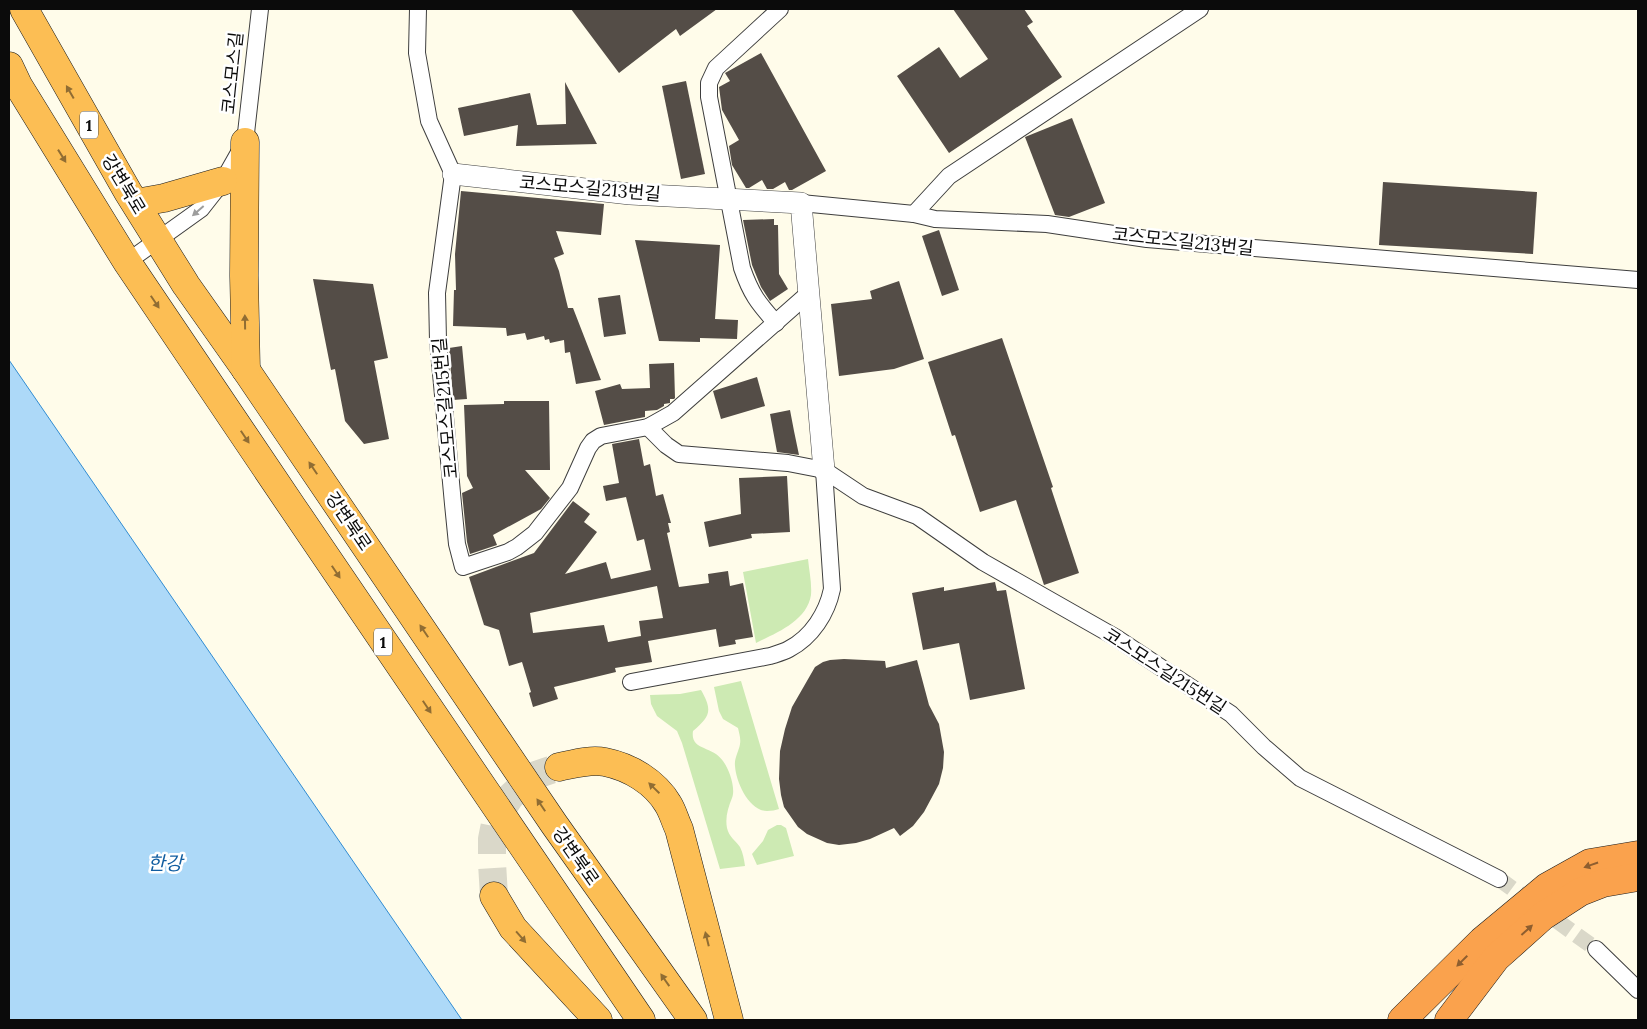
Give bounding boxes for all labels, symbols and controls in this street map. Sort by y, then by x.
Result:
street label: 코스모스길 [216,31,248,115]
one-way arrow [66,86,75,99]
road number: 1 [80,112,98,138]
one-way arrow [58,150,67,163]
street label: 강변북로 [97,150,151,218]
street label: 코스모스길213번길 [518,170,662,206]
one-way arrow [191,205,204,216]
street label: 코스모스길213번길 [1111,222,1255,260]
one-way arrow [150,295,159,309]
one-way arrow [241,313,249,329]
street label: 코스모스길215번길 [427,336,463,480]
one-way arrow [240,431,250,444]
one-way arrow [308,461,318,475]
street label: 강변북로 [321,487,377,555]
one-way arrow [331,565,341,579]
street label: 코스모스길215번길 [1099,623,1231,719]
one-way arrow [419,625,429,638]
road number: 1 [374,628,392,656]
one-way arrow [422,700,432,713]
one-way arrow [649,782,661,794]
one-way arrow [536,798,546,811]
street label: 강변북로 [548,822,604,890]
water label: 한강 [148,851,185,875]
one-way arrow [1583,861,1598,869]
one-way arrow [1520,925,1533,936]
one-way arrow [516,930,527,943]
one-way arrow [703,932,711,947]
one-way arrow [1456,955,1468,967]
one-way arrow [660,974,670,987]

